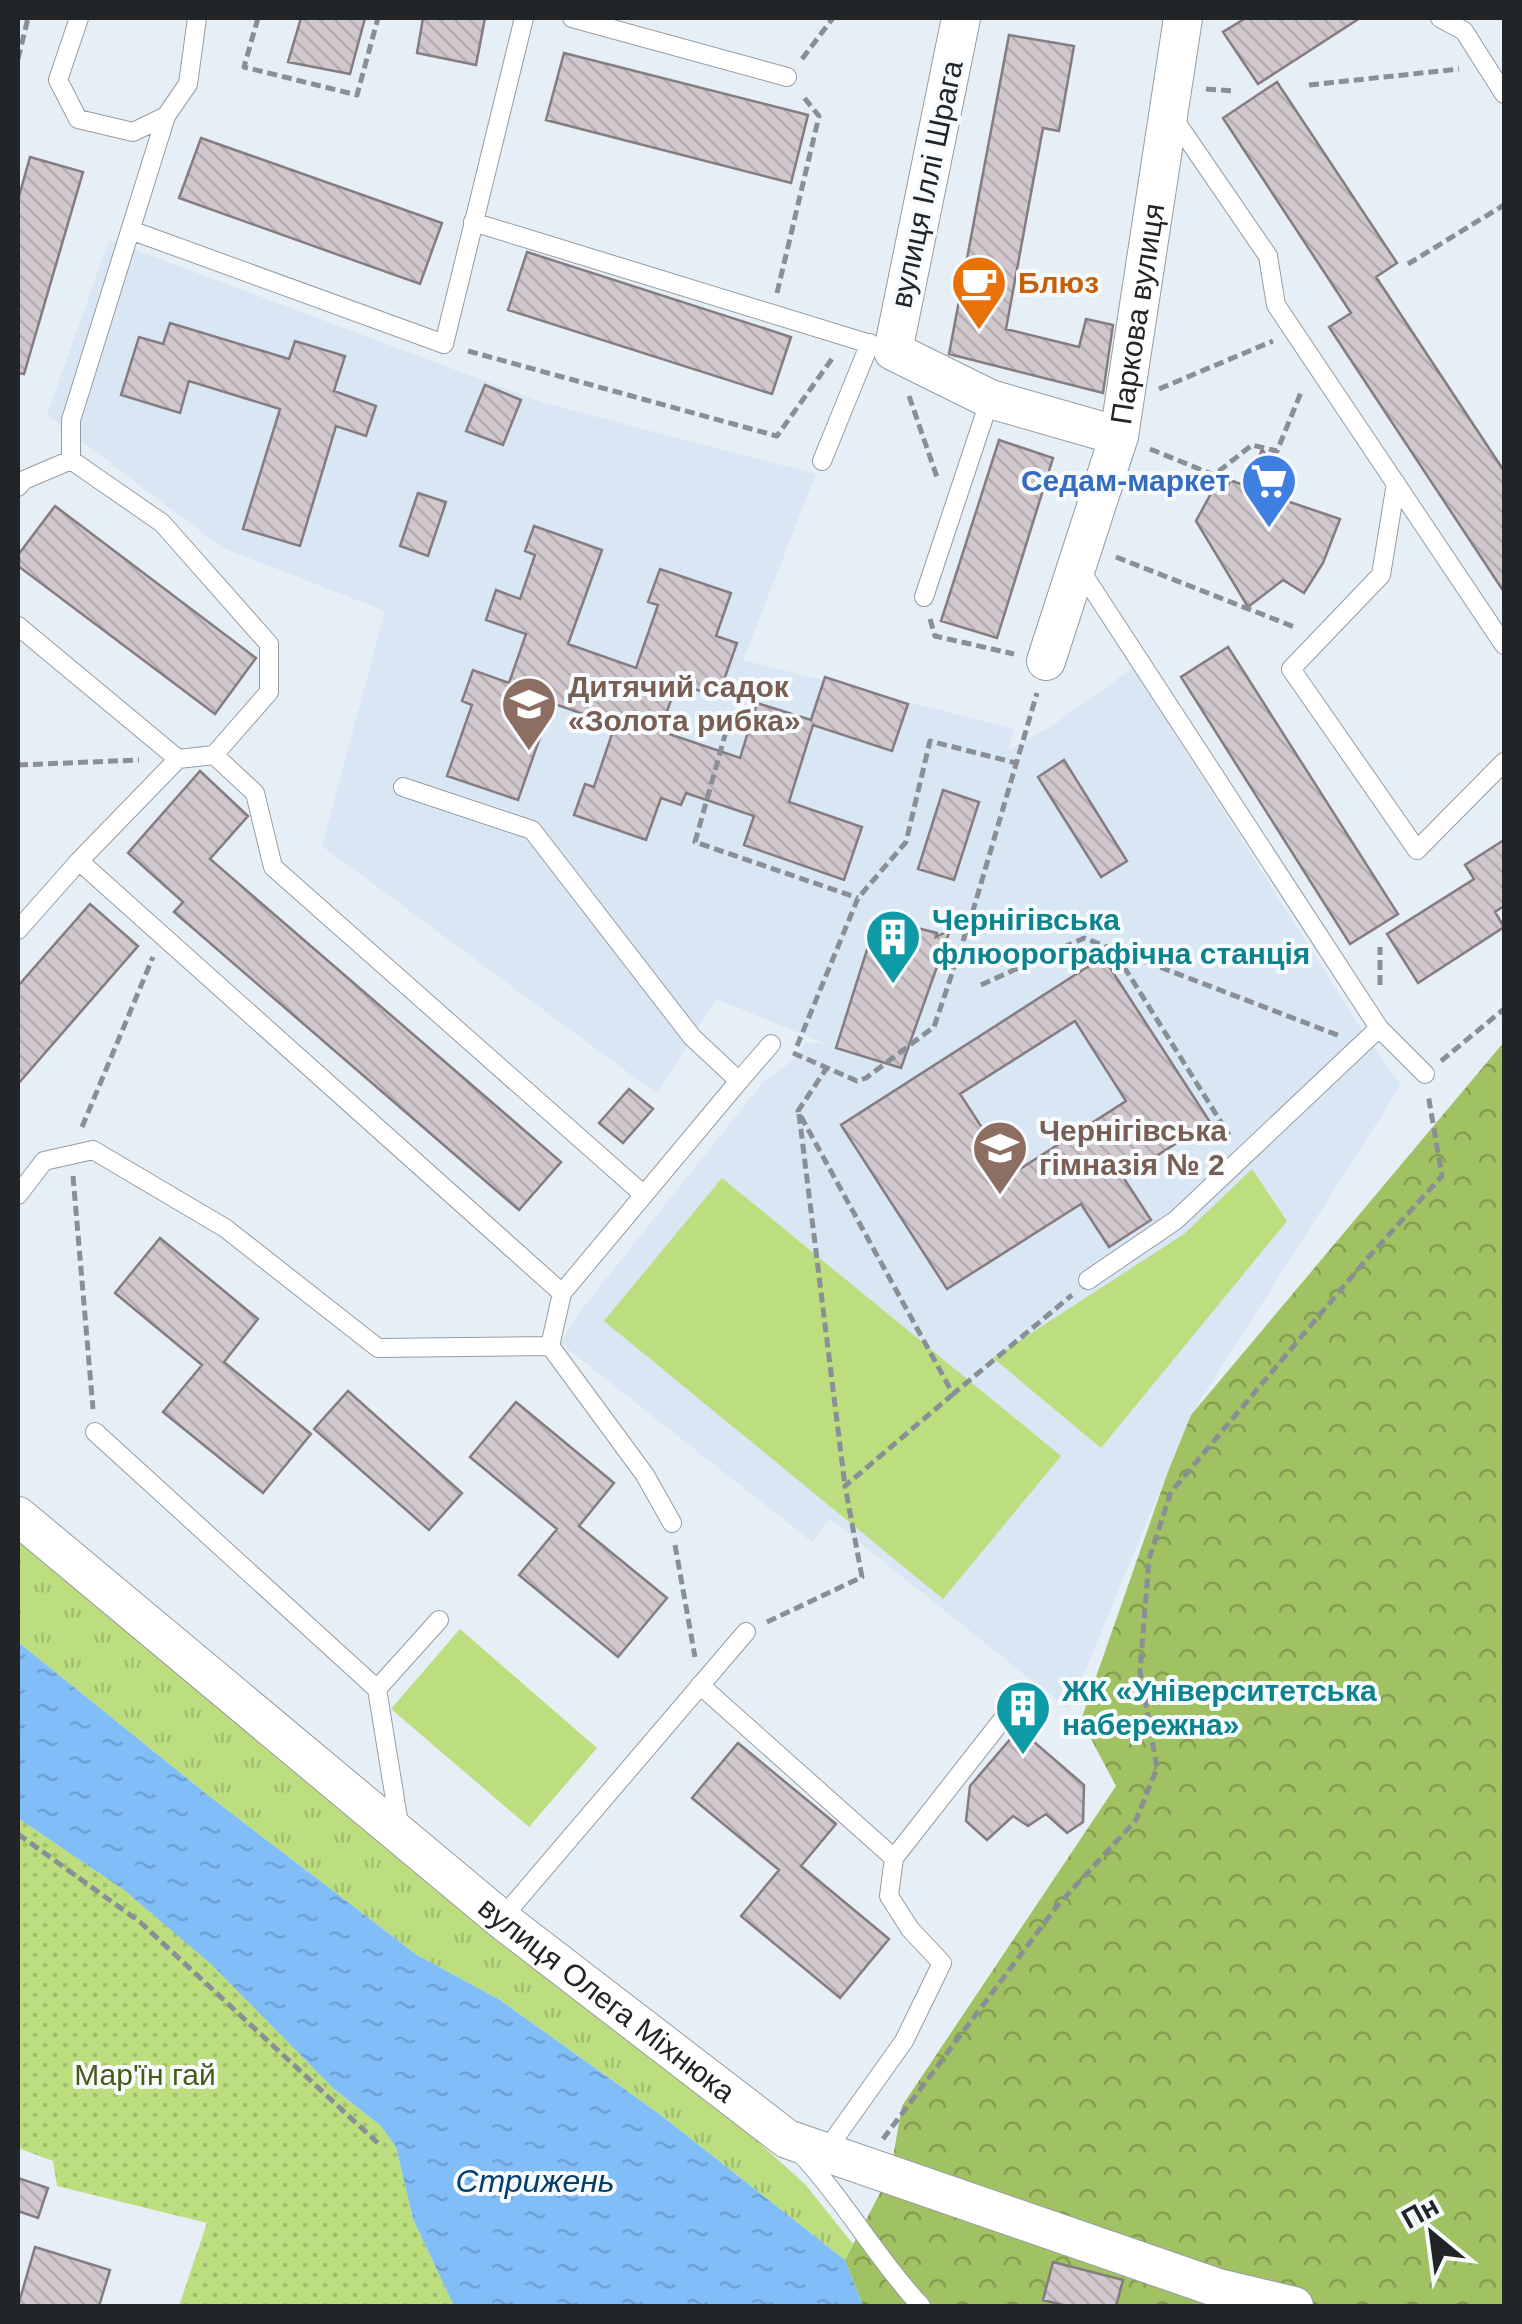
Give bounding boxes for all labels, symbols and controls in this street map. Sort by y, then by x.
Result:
street label: вулиця Іллі Шрага [884,57,969,310]
street label: Паркова вулиця [1104,201,1170,427]
cafe icon: Блюз [949,253,1009,332]
place label: Блюз [1018,266,1099,299]
supermarket icon: Седам-маркет [1239,451,1299,530]
place label: Седам-маркет [1021,464,1230,497]
place label: Дитячий садок «Золота рибка» [568,670,801,737]
school or university icon: Дитячий садок «Золота рибка» [499,674,559,753]
place label: Чернігівська флюорографічна станція [932,903,1310,970]
building icon: Чернігівська флюорографічна станція [863,907,923,986]
place label: Чернігівська гімназія № 2 [1039,1114,1227,1181]
school or university icon: Чернігівська гімназія № 2 [970,1118,1030,1197]
place label: ЖК «Університетська набережна» [1061,1674,1377,1741]
building icon: ЖК «Університетська набережна» [993,1678,1053,1757]
street label: вулиця Олега Міхнюка [472,1890,742,2109]
park label: Мар'їн гай [74,2058,216,2091]
water label: Стрижень [455,2163,615,2199]
north arrow [1382,2184,1482,2284]
text: Пн [1396,2190,1444,2235]

